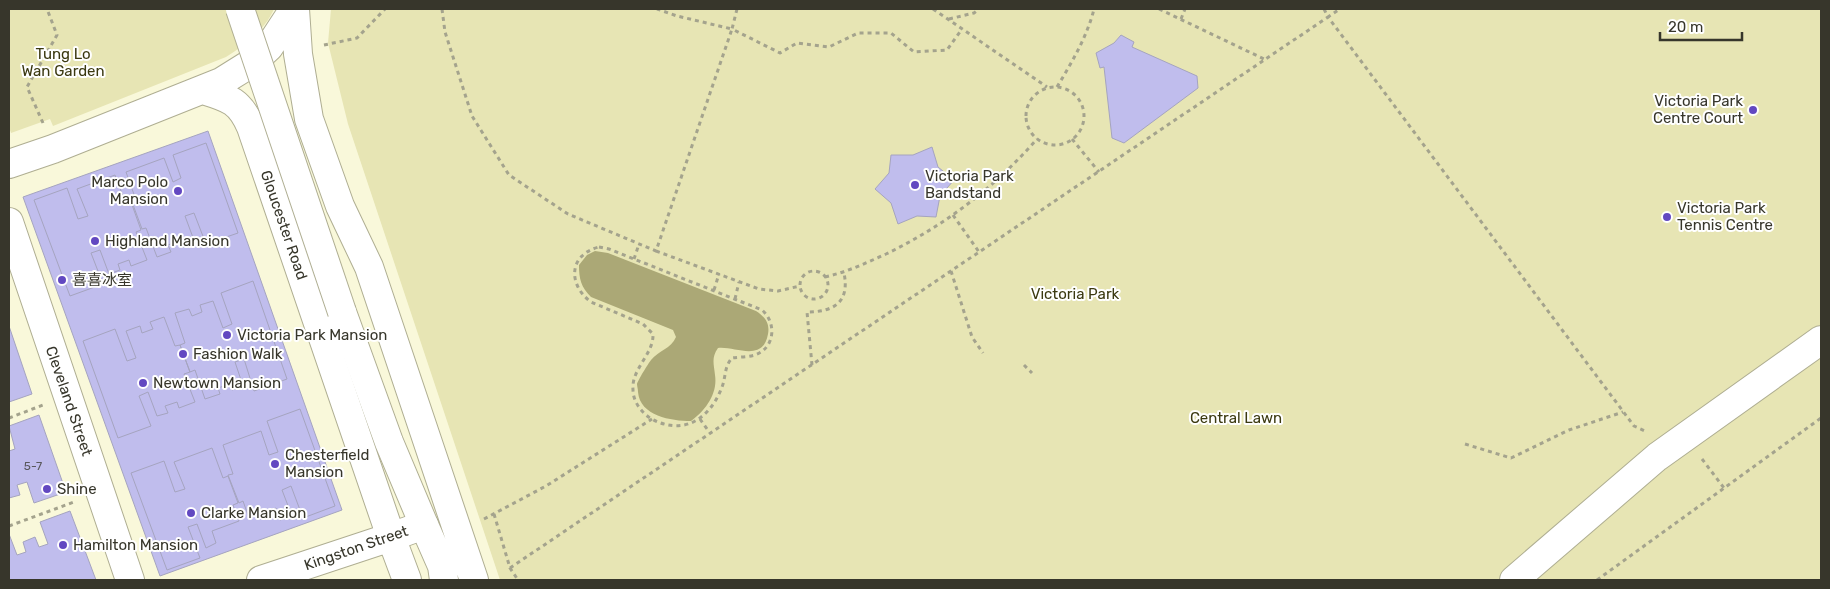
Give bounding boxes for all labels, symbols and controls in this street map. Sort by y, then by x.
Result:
scale bar [1660,10,1742,42]
text: 20 m [1668,18,1703,36]
park label: Tung Lo Wan Garden [21,45,105,80]
place label: Victoria Park Centre Court [1653,92,1743,127]
marker: Victoria Park Centre Court [1747,104,1759,116]
place label: Victoria Park Bandstand [925,167,1014,202]
street label: Gloucester Road [257,168,311,282]
place label: Marco Polo Mansion [91,173,168,208]
marker: Victoria Park Bandstand [909,179,921,191]
marker: Marco Polo Mansion [172,185,184,197]
place label: Victoria Park Tennis Centre [1677,199,1773,234]
marker: Victoria Park Tennis Centre [1661,211,1673,223]
place label: Highland Mansion [105,232,229,250]
marker: Highland Mansion [89,235,101,247]
place label: 喜喜冰室 [72,271,132,289]
marker: 喜喜冰室 [56,274,68,286]
park label: Victoria Park [1031,285,1120,303]
place label: Victoria Park Mansion [237,326,387,344]
marker: Victoria Park Mansion [221,329,233,341]
street label: Cleveland Street [42,344,96,459]
place label: Fashion Walk [193,345,283,363]
marker: Fashion Walk [177,348,189,360]
place label: Newtown Mansion [153,374,281,392]
marker: Newtown Mansion [137,377,149,389]
park label: Central Lawn [1190,409,1282,427]
place label: Chesterfield Mansion [285,446,369,481]
marker: Chesterfield Mansion [269,458,281,470]
house number: 5-7 [24,459,42,473]
place label: Shine [57,480,97,498]
marker: Shine [41,483,53,495]
place label: Clarke Mansion [201,504,306,522]
marker: Clarke Mansion [185,507,197,519]
street label: Kingston Street [302,522,411,574]
place label: Hamilton Mansion [73,536,198,554]
marker: Hamilton Mansion [57,539,69,551]

